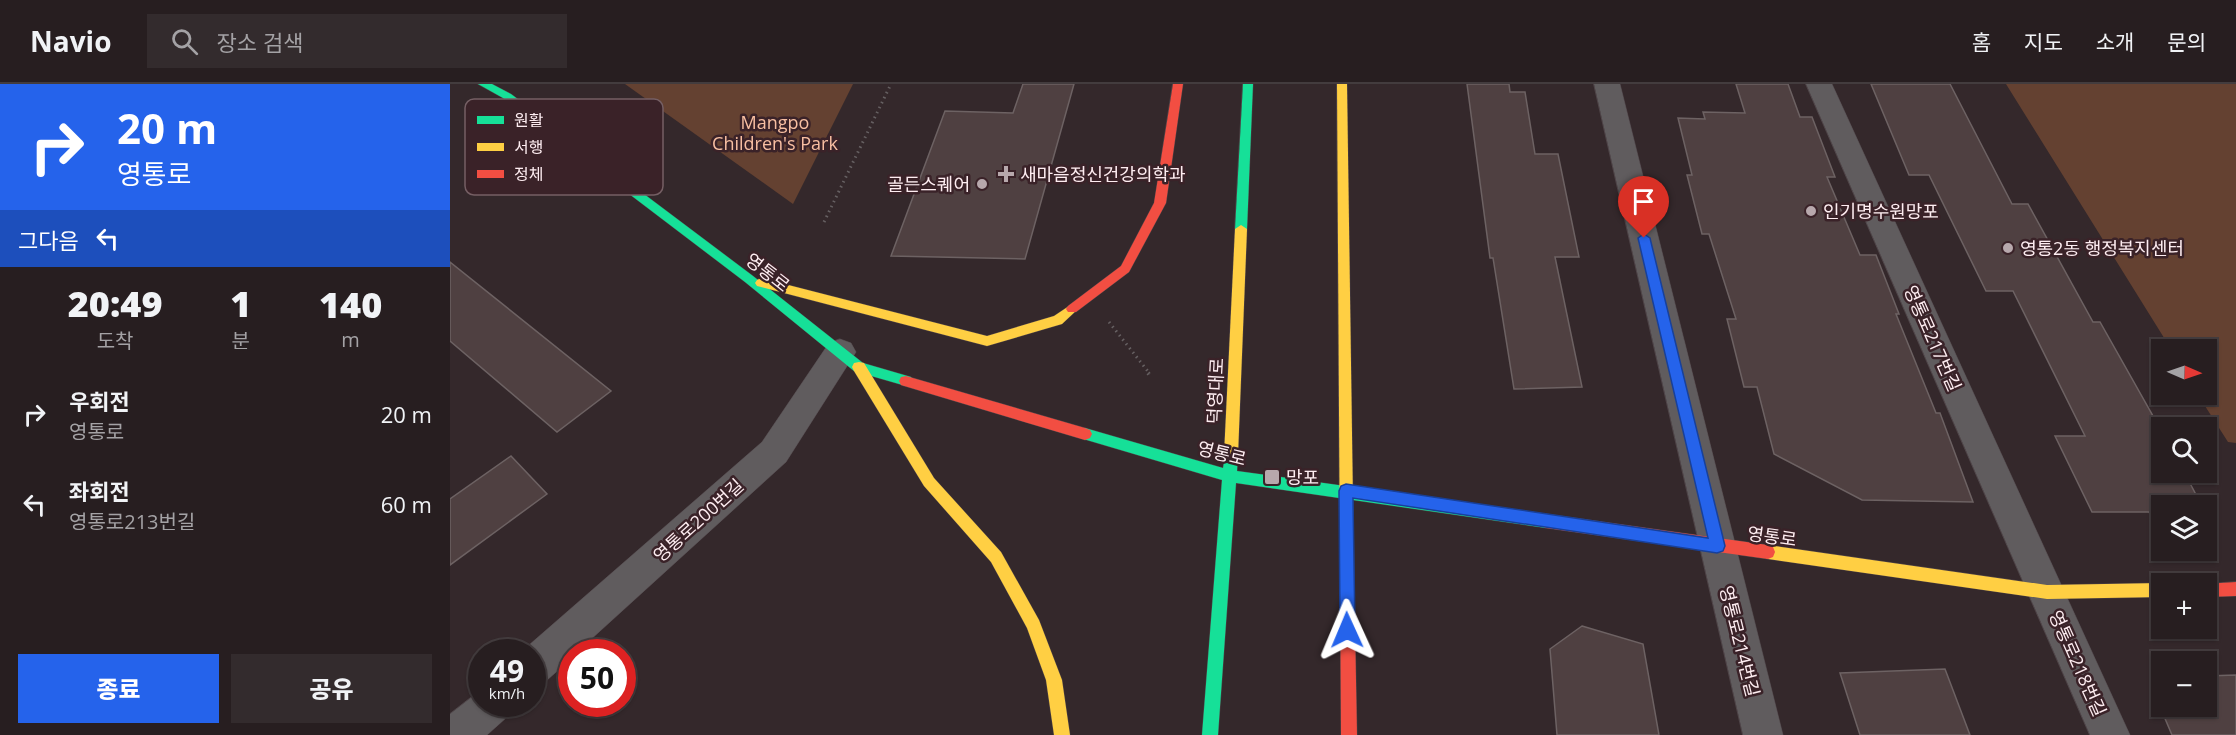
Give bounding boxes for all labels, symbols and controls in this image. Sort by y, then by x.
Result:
search box [147,14,567,68]
text: Navio [30,22,111,60]
icon: search [168,25,201,58]
text: 장소 검색 [216,27,303,57]
text: 홈 [1972,28,1991,56]
text: 지도 [2024,28,2063,56]
text: 소개 [2096,28,2134,56]
text: 문의 [2167,28,2206,56]
text: 20 m [117,99,217,156]
legend [465,99,663,195]
icon: right [18,108,96,186]
text: 원활 [514,109,544,131]
park label: Mangpo Children's Park [712,110,838,155]
text: 서행 [514,136,543,158]
text: 영통로 [117,155,192,192]
place label: 새마음정신건강의학과 [1020,162,1186,186]
text: 정체 [514,163,543,185]
marker: 새마음정신건강의학과 [997,165,1015,183]
place label: 골든스퀘어 [887,172,970,196]
pin [1618,176,1669,238]
marker: 골든스퀘어 [975,177,989,191]
icon: arrive [1627,185,1660,218]
place label: 인기명수원망포 [1823,199,1939,223]
marker: 인기명수원망포 [1804,204,1818,218]
icon: left [91,222,124,255]
text: 그다음 [18,225,79,255]
place label: 영통2동 행정복지센터 [2020,236,2184,260]
marker: 영통2동 행정복지센터 [2001,241,2015,255]
street label: 영통로 [741,247,795,297]
text: 20:49 [68,279,162,328]
text: 1 [230,279,251,328]
text: 140 [319,280,382,329]
street label: 영통로217번길 [1899,281,1967,395]
text: m [341,326,360,353]
text: 도착 [97,327,134,354]
text: 분 [232,327,250,354]
north arrow [2151,339,2217,405]
map controls [2151,339,2217,717]
street label: 덕영대로 [1201,357,1229,425]
text: 우회전 [69,386,130,416]
icon: right [18,398,51,431]
text: 20 m [381,399,432,429]
button: search [2151,417,2217,483]
text: 영통로 [69,418,124,445]
street label: 영통로 [1195,435,1249,471]
place label: 망포 [1286,465,1319,489]
marker: 망포 [1263,468,1281,486]
street label: 영통로200번길 [648,473,748,567]
text: 좌회전 [69,476,130,506]
icon: left [18,488,51,521]
text: 60 m [381,489,432,519]
button: layers [2151,495,2217,561]
text: 영통로213번길 [69,508,195,535]
street label: 영통로 [1746,521,1798,551]
button: + [2151,573,2217,639]
street label: 영통로214번길 [1715,583,1765,699]
position arrow [1315,598,1379,662]
street label: 영통로218번길 [2044,606,2112,720]
speed limit sign: 50 [558,639,636,717]
text: 49 [490,650,524,691]
button: − [2151,651,2217,717]
button: 종료 [18,654,219,723]
button: 공유 [231,654,432,723]
text: km/h [489,683,525,703]

